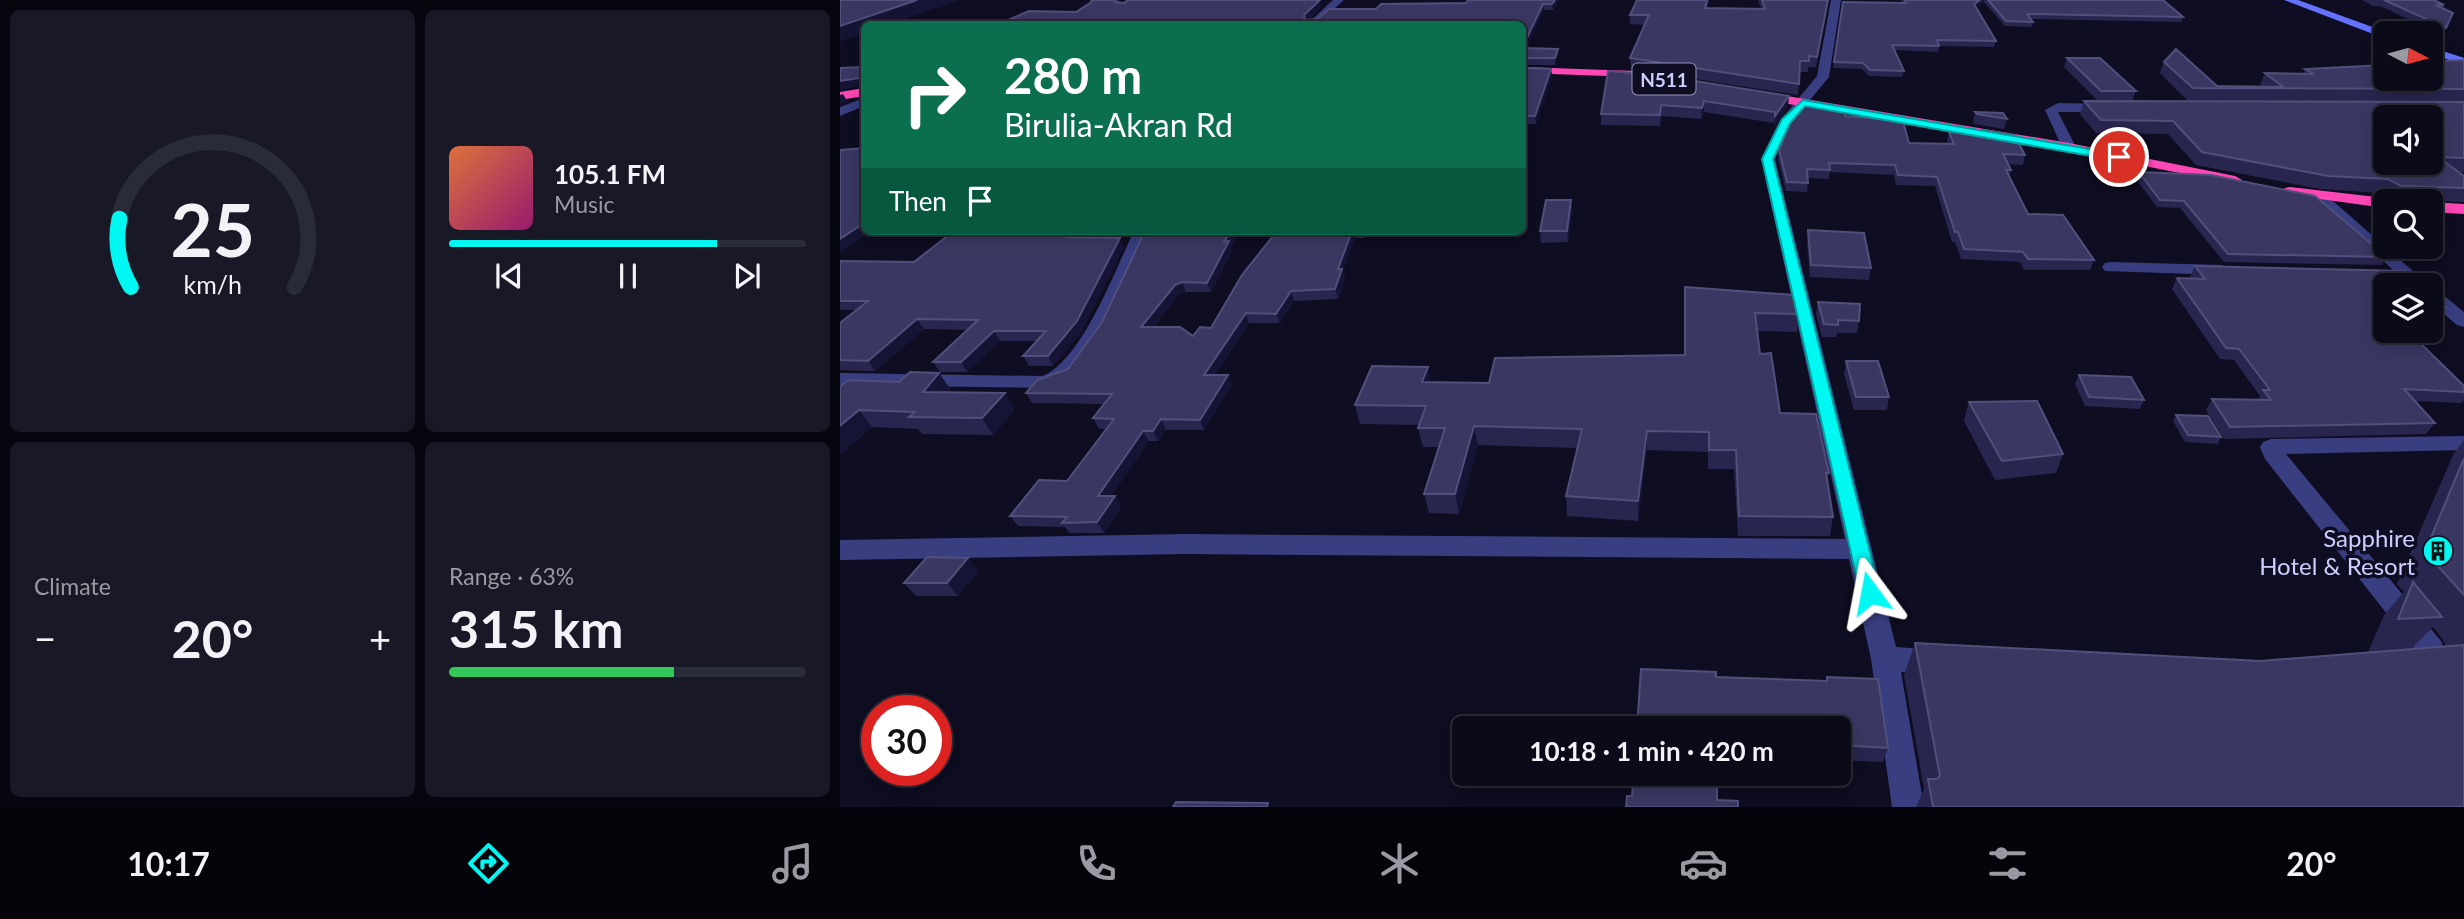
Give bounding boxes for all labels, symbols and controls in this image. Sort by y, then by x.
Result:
north arrow [2373,21,2443,91]
map controls [2373,21,2443,343]
text: 280 m [1004,46,1142,104]
icon: right [889,49,980,140]
road number: N511 [1632,64,1696,94]
text: Birulia-Akran Rd [1004,105,1233,144]
button: sound [2373,105,2443,175]
pin [2089,127,2149,187]
icon: arrive [2100,138,2138,176]
text: 105.1 FM [554,158,666,190]
icon: arrive [961,182,999,220]
text: 25 [170,185,255,273]
text: Then [889,185,947,217]
button: search [2373,189,2443,259]
text: Music [554,190,614,218]
icon: previous [490,257,528,295]
icon: pause [609,257,647,295]
icon: next [728,257,766,295]
text: km/h [183,269,242,299]
button: layers [2373,273,2443,343]
place label: Sapphire Hotel & Resort [2259,523,2415,580]
building icon: Sapphire Hotel & Resort [2421,534,2455,568]
position arrow [1833,556,1907,630]
text: Range · 63% [449,562,574,590]
text: Climate [34,572,111,600]
text: 315 km [449,597,623,659]
text: 20° [172,607,253,669]
text: − [34,615,56,661]
text: + [369,615,391,661]
speed limit sign: 30 [861,695,952,786]
text: 10:18 · 1 min · 420 m [1529,735,1774,767]
icon: directions [464,839,513,888]
icon: music [768,839,817,888]
icon: phone [1072,839,1121,888]
icon: climate [1375,839,1424,888]
icon: car [1679,839,1728,888]
icon: filters [1983,839,2032,888]
text: 10:17 [127,844,210,883]
text: 20° [2286,844,2337,883]

